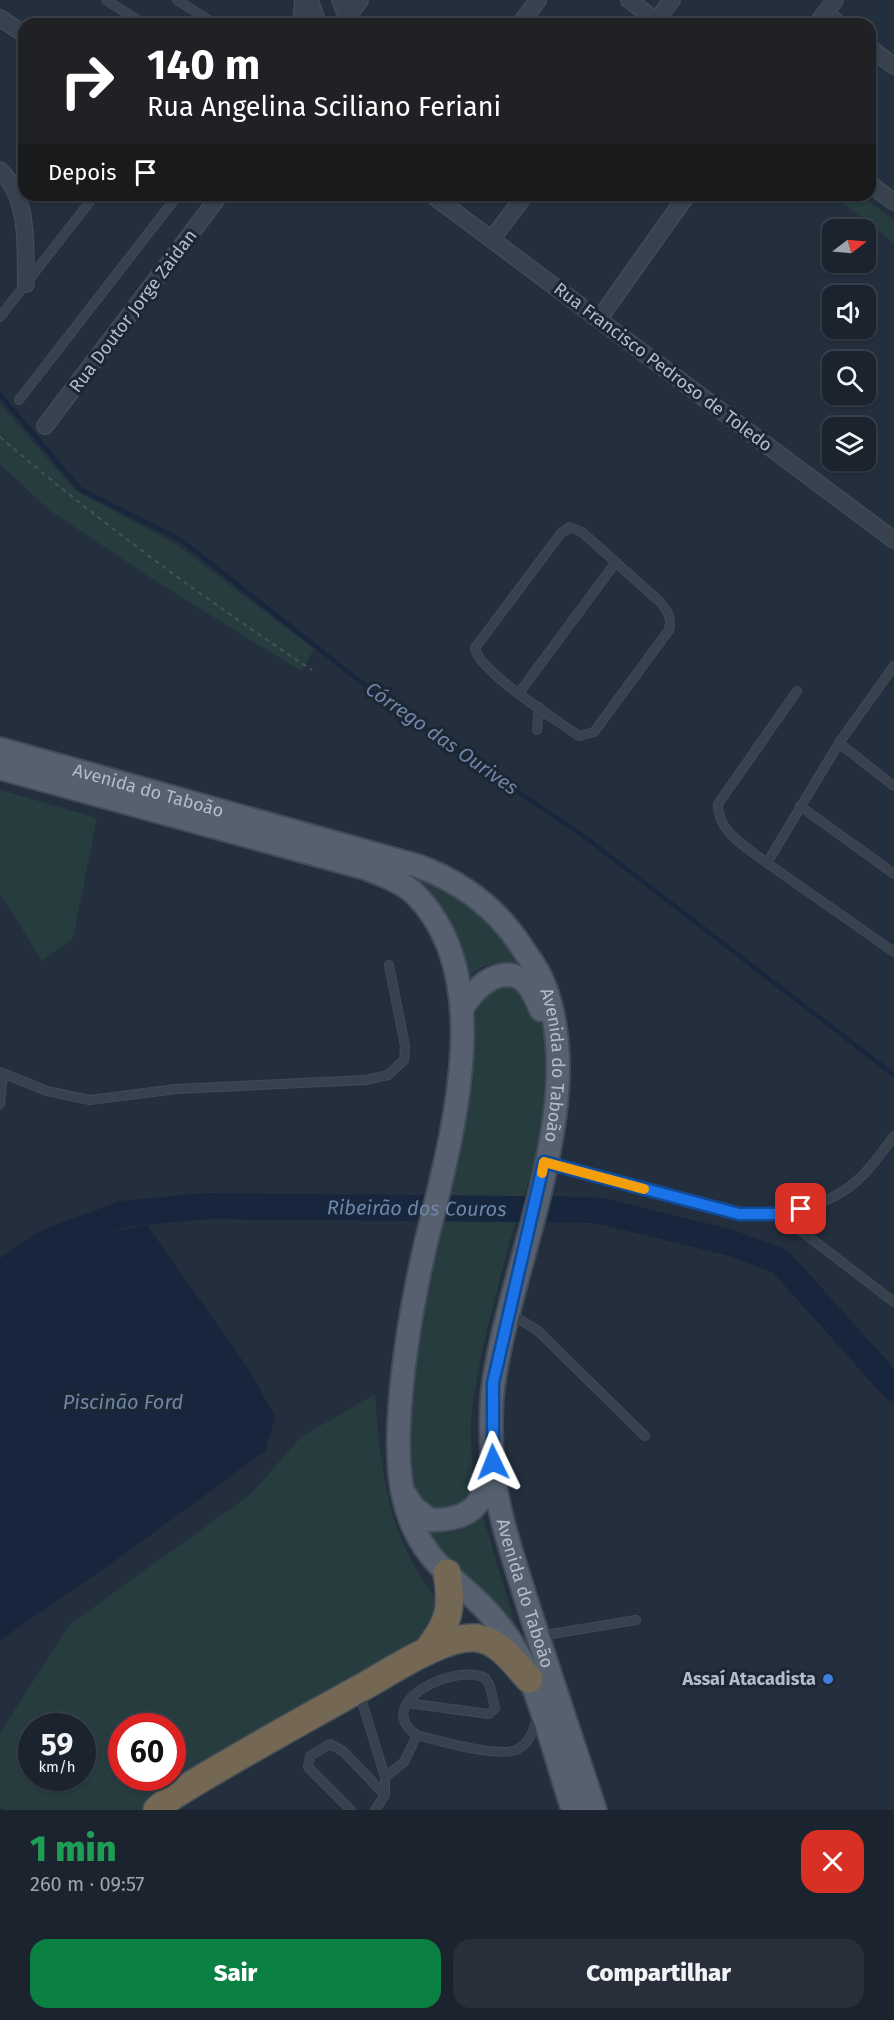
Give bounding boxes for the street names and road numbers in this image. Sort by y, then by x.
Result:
street label: Rua Doutor Jorge Zaidan [65,225,201,397]
street label: Rua Francisco Pedroso de Toledo [549,278,777,456]
street label: Avenida do Taboão [70,759,226,822]
street label: Avenida do Taboão [535,985,569,1144]
street label: Avenida do Taboão [492,1516,558,1671]

